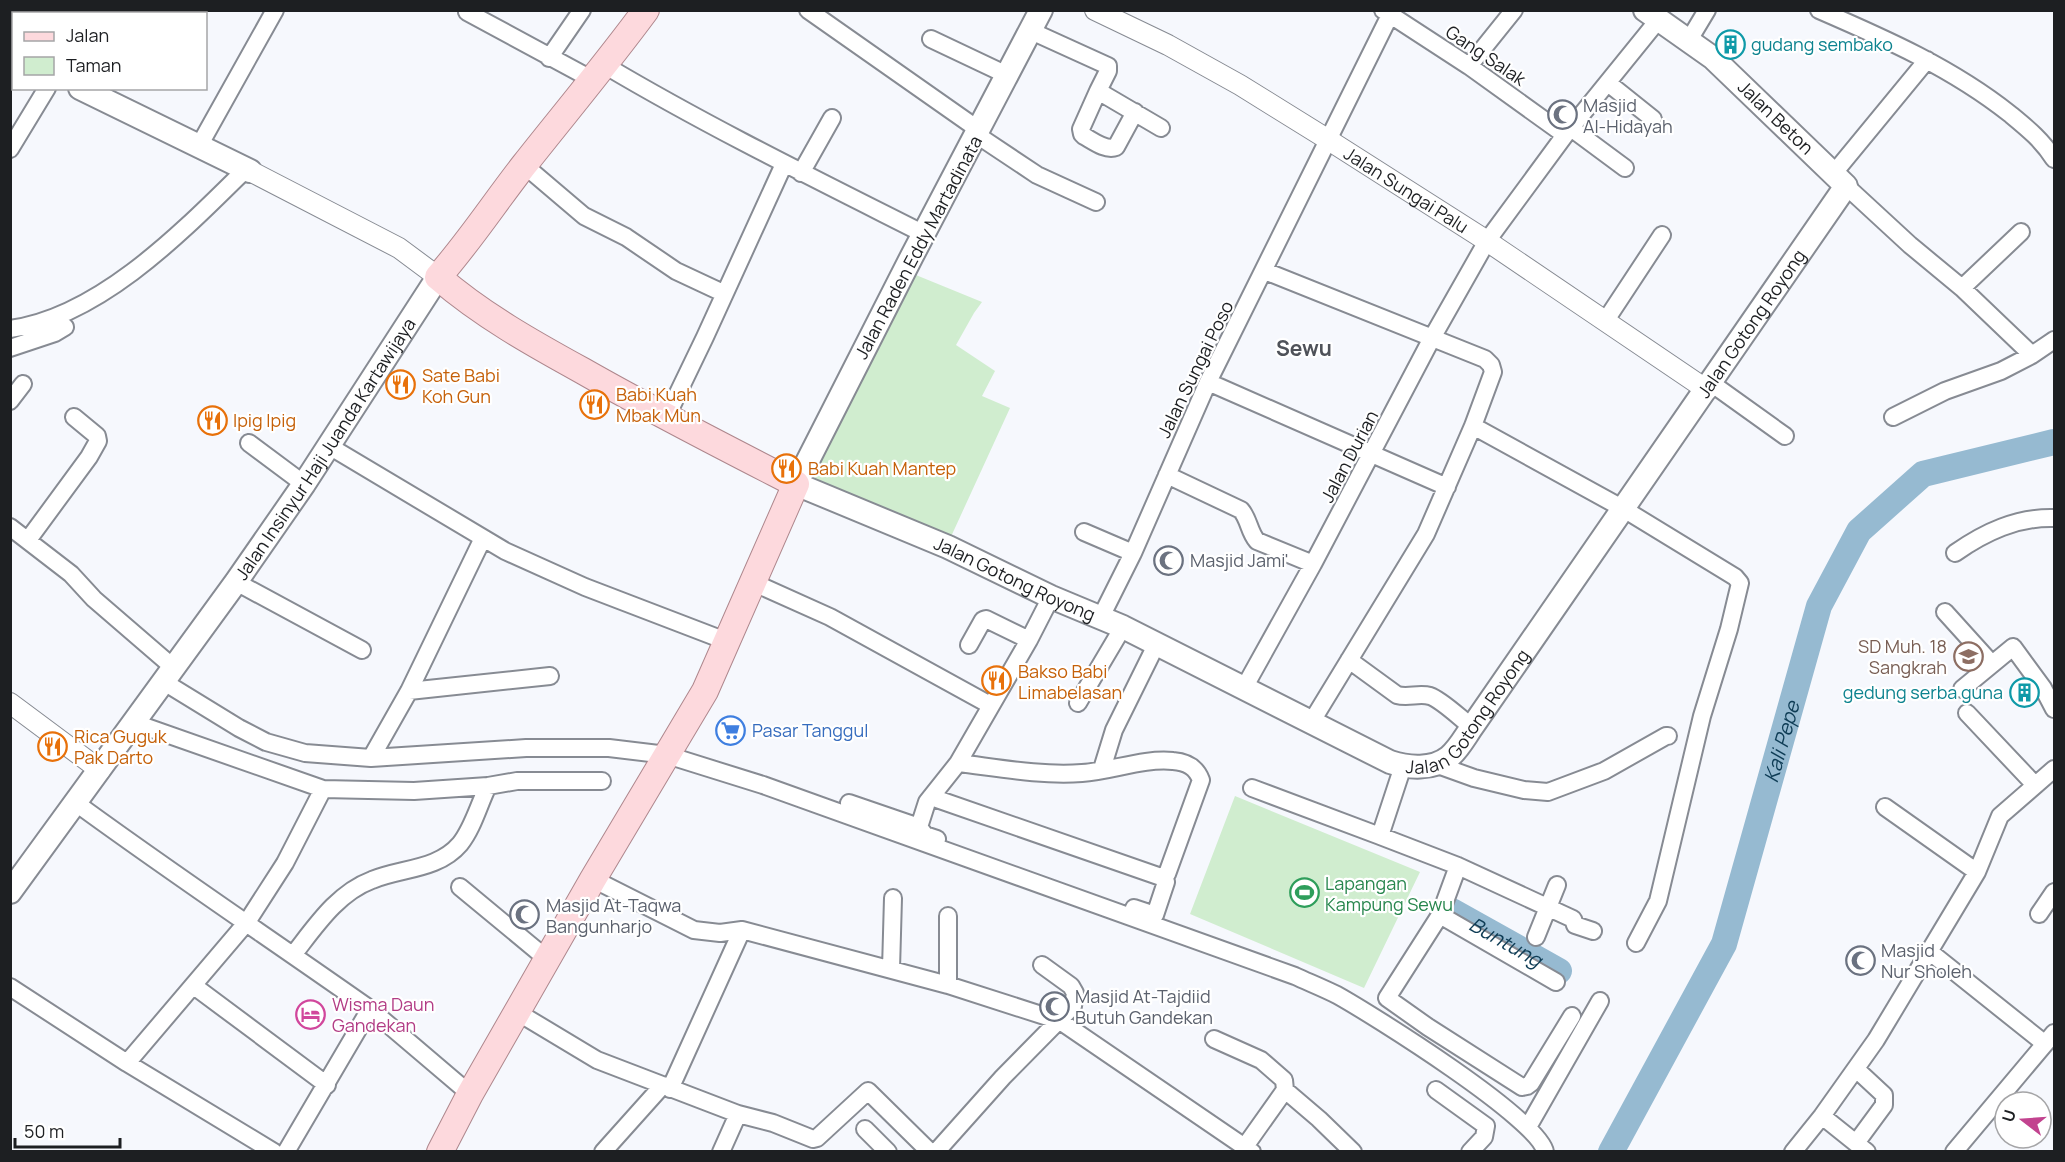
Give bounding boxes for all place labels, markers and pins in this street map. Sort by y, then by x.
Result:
building icon: gudang sembako [1714,28,1746,60]
place label: gudang sembako [1751,32,1893,56]
place label: Masjid Al-Hidayah [1583,93,1673,138]
mosque icon: Masjid Al-Hidayah [1546,99,1578,131]
place label: Sate Babi Koh Gun [422,363,500,408]
restaurant icon: Sate Babi Koh Gun [385,369,417,401]
place label: Babi Kuah Mbak Mun [616,382,701,427]
restaurant icon: Babi Kuah Mbak Mun [579,388,611,420]
restaurant icon: Ipig Ipig [196,404,228,436]
place label: Ipig Ipig [233,408,296,432]
restaurant icon: Babi Kuah Mantep [771,452,803,484]
place label: Babi Kuah Mantep [808,456,956,480]
mosque icon: Masjid Jami' [1153,544,1185,576]
place label: Masjid Jami' [1190,548,1289,572]
place label: SD Muh. 18 Sangkrah [1858,634,1947,679]
school or university icon: SD Muh. 18 Sangkrah [1952,640,1984,672]
place label: Bakso Babi Limabelasan [1018,659,1122,704]
restaurant icon: Bakso Babi Limabelasan [981,665,1013,697]
building icon: gedung serba guna [2008,676,2040,708]
place label: gedung serba guna [1843,680,2003,704]
supermarket icon: Pasar Tanggul [715,714,747,746]
place label: Pasar Tanggul [752,718,868,742]
place label: Rica Guguk Pak Darto [74,724,168,769]
restaurant icon: Rica Guguk Pak Darto [37,730,69,762]
place label: Lapangan Kampung Sewu [1325,871,1453,916]
sports icon: Lapangan Kampung Sewu [1288,877,1320,909]
place label: Masjid At-Taqwa Bangunharjo [546,893,681,938]
mosque icon: Masjid At-Taqwa Bangunharjo [509,899,541,931]
place label: Masjid Nur Sholeh [1881,938,1972,983]
mosque icon: Masjid Nur Sholeh [1844,944,1876,976]
place label: Masjid At-Tajdiid Butuh Gandekan [1075,984,1213,1029]
mosque icon: Masjid At-Tajdiid Butuh Gandekan [1038,990,1070,1022]
place label: Wisma Daun Gandekan [332,992,434,1037]
hotel icon: Wisma Daun Gandekan [295,998,327,1030]

